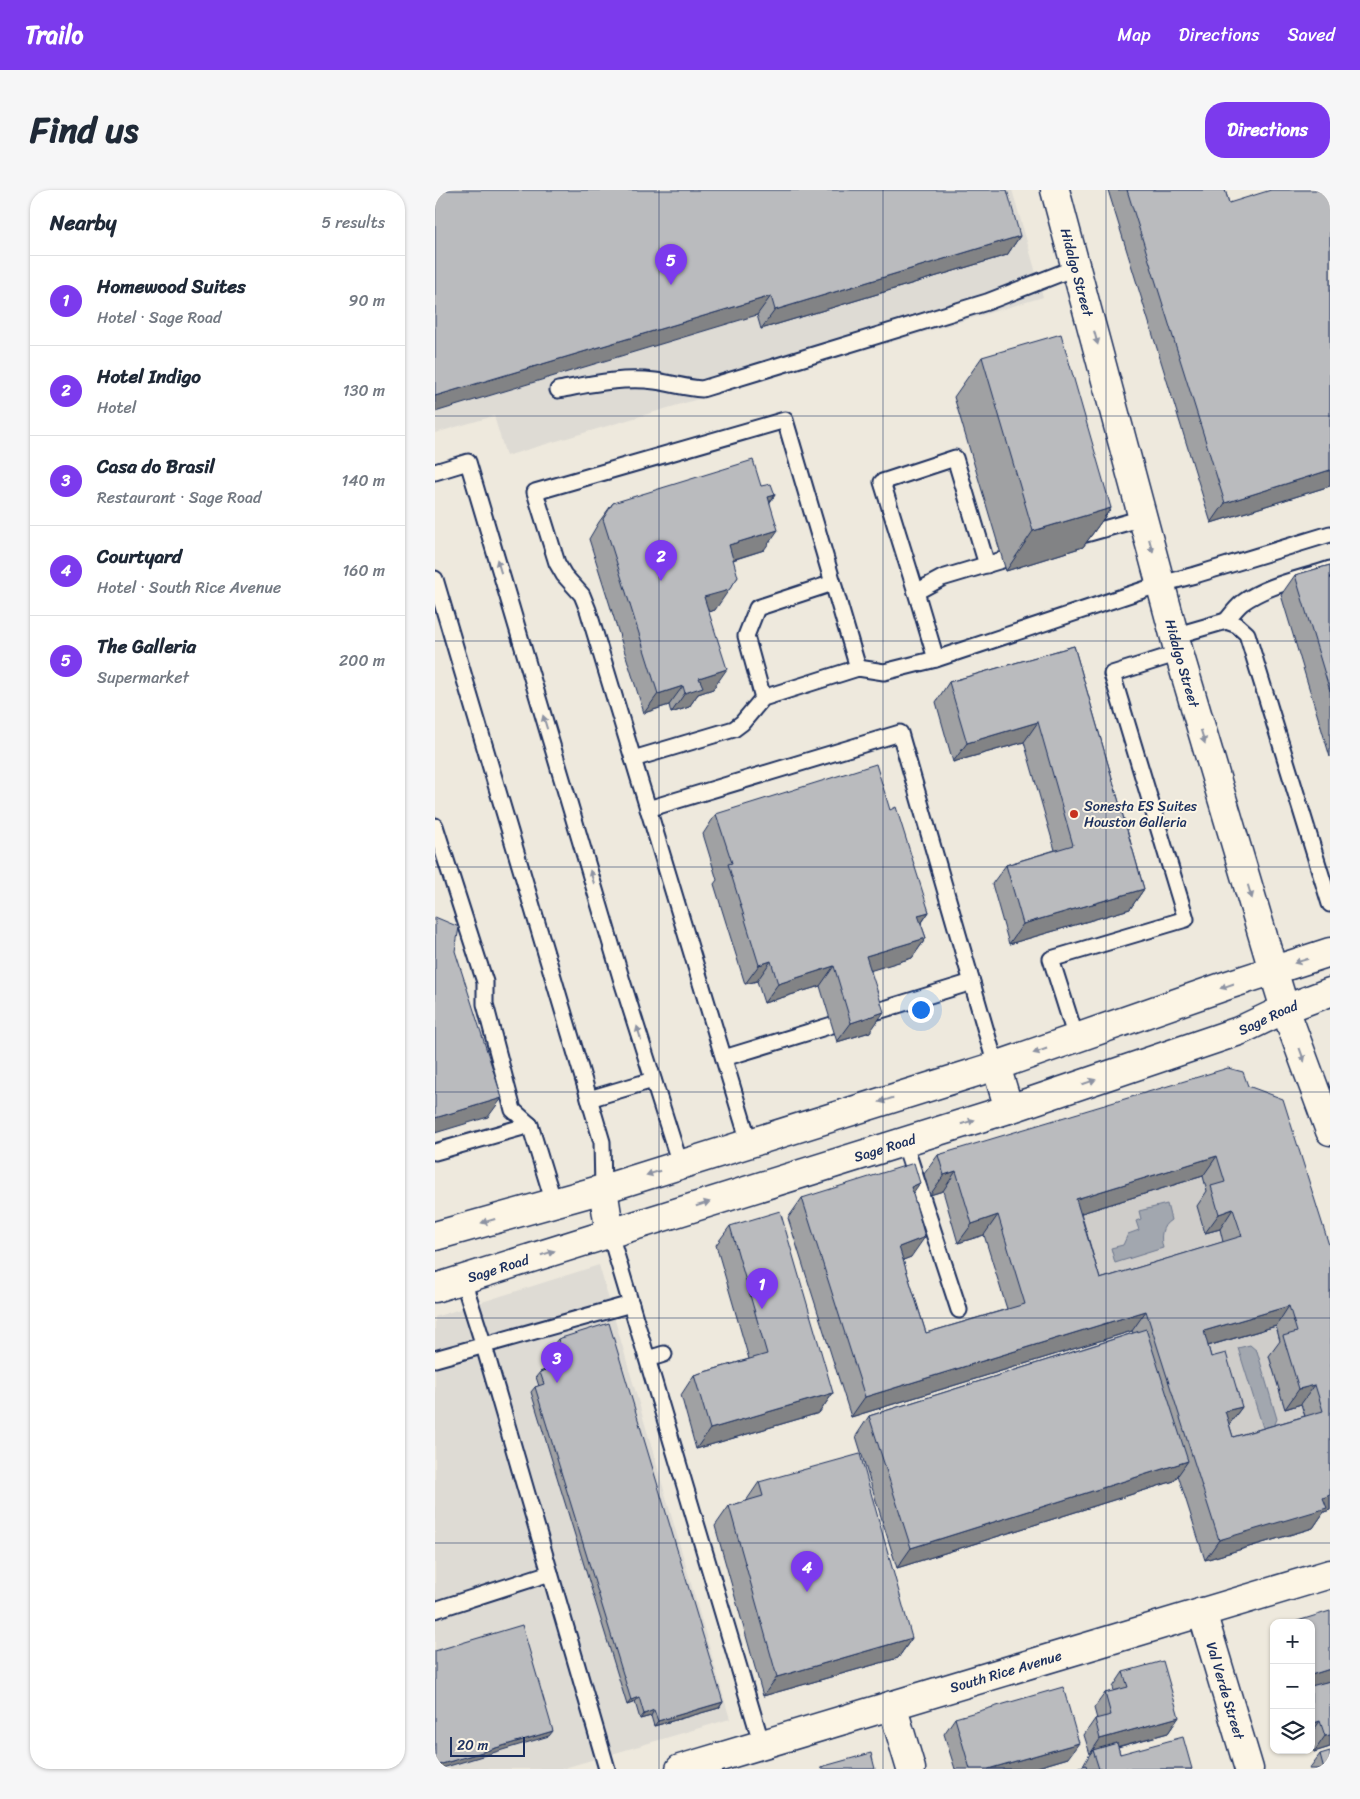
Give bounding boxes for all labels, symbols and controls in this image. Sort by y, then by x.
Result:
text: Trailo [25,14,83,56]
text: Map [1118,19,1151,51]
text: Directions [1179,19,1260,51]
text: Saved [1288,19,1335,51]
text: Find us [30,99,138,161]
button: Directions [1205,102,1330,158]
text: Nearby [50,204,116,242]
text: 5 results [321,208,385,237]
street label: Hidalgo Street [1053,225,1101,321]
pin: 5 [655,244,687,285]
text: Homewood Suites [97,270,246,303]
text: 1 [63,286,69,315]
text: 90 m [349,286,385,315]
text: Hotel · Sage Road [97,303,221,332]
one-way arrow [1092,331,1100,346]
text: Hotel Indigo [97,360,201,393]
text: 2 [61,376,71,405]
text: 130 m [343,376,385,405]
text: Hotel [97,393,136,422]
text: Casa do Brasil [97,450,215,483]
text: 3 [62,466,70,495]
text: 140 m [342,466,385,495]
text: Restaurant · Sage Road [97,483,261,512]
one-way arrow [1147,539,1155,554]
text: Courtyard [97,540,182,573]
pin: 2 [645,540,677,581]
text: 4 [61,556,71,585]
text: 160 m [342,556,385,585]
one-way arrow [494,558,502,573]
text: Hotel · South Rice Avenue [97,573,281,602]
street label: Hidalgo Street [1157,616,1207,712]
text: The Galleria [97,630,196,663]
text: 5 [61,646,71,675]
text: 200 m [339,646,385,675]
text: Supermarket [97,663,189,692]
one-way arrow [541,714,549,729]
one-way arrow [1200,729,1208,744]
place label: Sonesta ES Suites Houston Galleria [1084,794,1198,835]
marker: Sonesta ES Suites Houston Galleria [1068,808,1080,820]
one-way arrow [587,870,595,885]
one-way arrow [1246,885,1254,900]
one-way arrow [1294,958,1309,966]
one-way arrow [1219,982,1234,990]
street label: Sage Road [1234,993,1303,1043]
your location [908,997,934,1023]
one-way arrow [634,1025,642,1040]
one-way arrow [1299,1047,1306,1062]
one-way arrow [1033,1048,1048,1055]
one-way arrow [1081,1078,1096,1085]
one-way arrow [878,1097,893,1105]
one-way arrow [960,1117,975,1125]
street label: Sage Road [851,1126,920,1170]
one-way arrow [645,1170,660,1177]
one-way arrow [696,1200,711,1208]
one-way arrow [481,1218,496,1226]
street label: Sage Road [464,1247,534,1290]
one-way arrow [541,1249,556,1256]
pin: 1 [746,1268,778,1309]
pin: 3 [541,1342,573,1383]
pin: 4 [791,1551,823,1592]
map controls [1270,1619,1315,1754]
button: + [1270,1619,1315,1664]
street label: Val Verde Street [1199,1639,1252,1744]
street label: South Rice Avenue [947,1643,1065,1700]
button: − [1270,1664,1315,1709]
button: layers [1270,1709,1315,1754]
text: 20 m [457,1733,488,1758]
scale bar [450,1734,525,1757]

